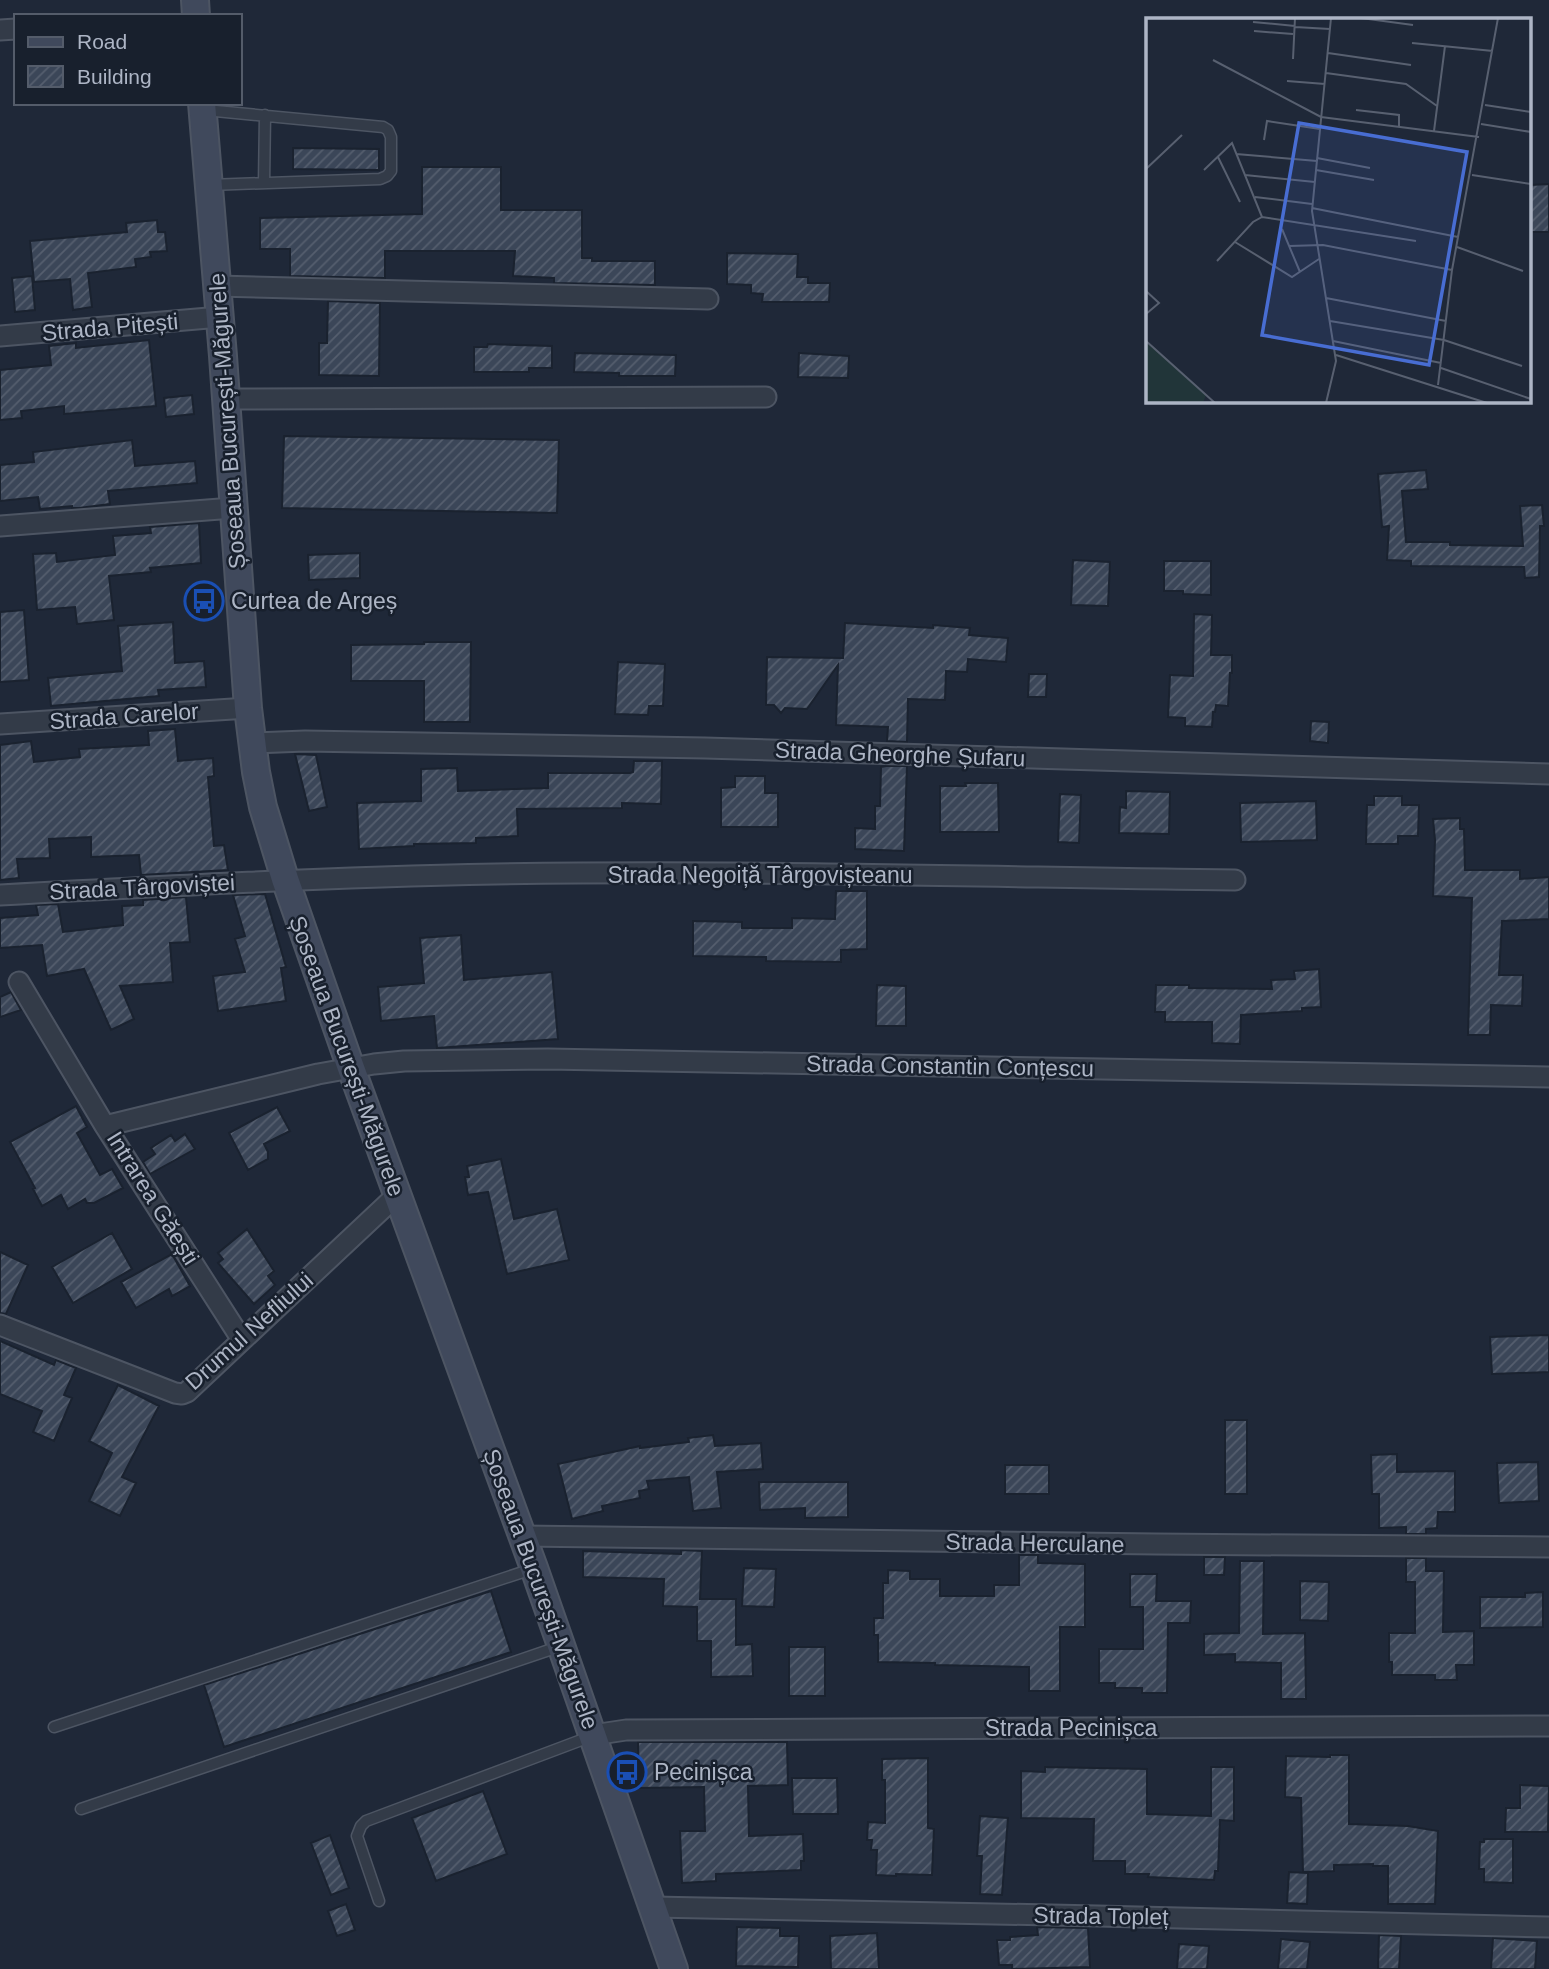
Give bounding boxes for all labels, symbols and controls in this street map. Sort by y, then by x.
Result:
legend [14,14,242,105]
inset map [1146,18,1532,402]
text: Road [77,30,127,53]
text: Building [77,65,152,88]
street label: Șoseaua București-Măgurele [204,272,250,570]
street label: Strada Pitești [41,308,179,346]
bus stop icon: Curtea de Argeș [183,580,225,622]
place label: Curtea de Argeș [231,588,397,614]
street label: Strada Carelor [48,698,200,734]
street label: Strada Gheorghe Șufaru [774,737,1026,771]
street label: Strada Negoiță Târgovișteanu [607,862,913,888]
street label: Strada Târgoviștei [48,869,236,905]
street label: Șoseaua București-Măgurele [284,912,410,1200]
street label: Strada Constantin Conțescu [806,1050,1094,1082]
street label: Intrarea Găești [102,1127,204,1269]
street label: Drumul Nefliului [180,1267,318,1395]
street label: Șoseaua București-Măgurele [478,1445,604,1733]
street label: Strada Herculane [945,1528,1125,1558]
street label: Strada Pecinișca [985,1715,1158,1741]
bus stop icon: Pecinișca [606,1751,648,1793]
place label: Pecinișca [654,1759,753,1785]
street label: Strada Topleț [1033,1902,1169,1930]

